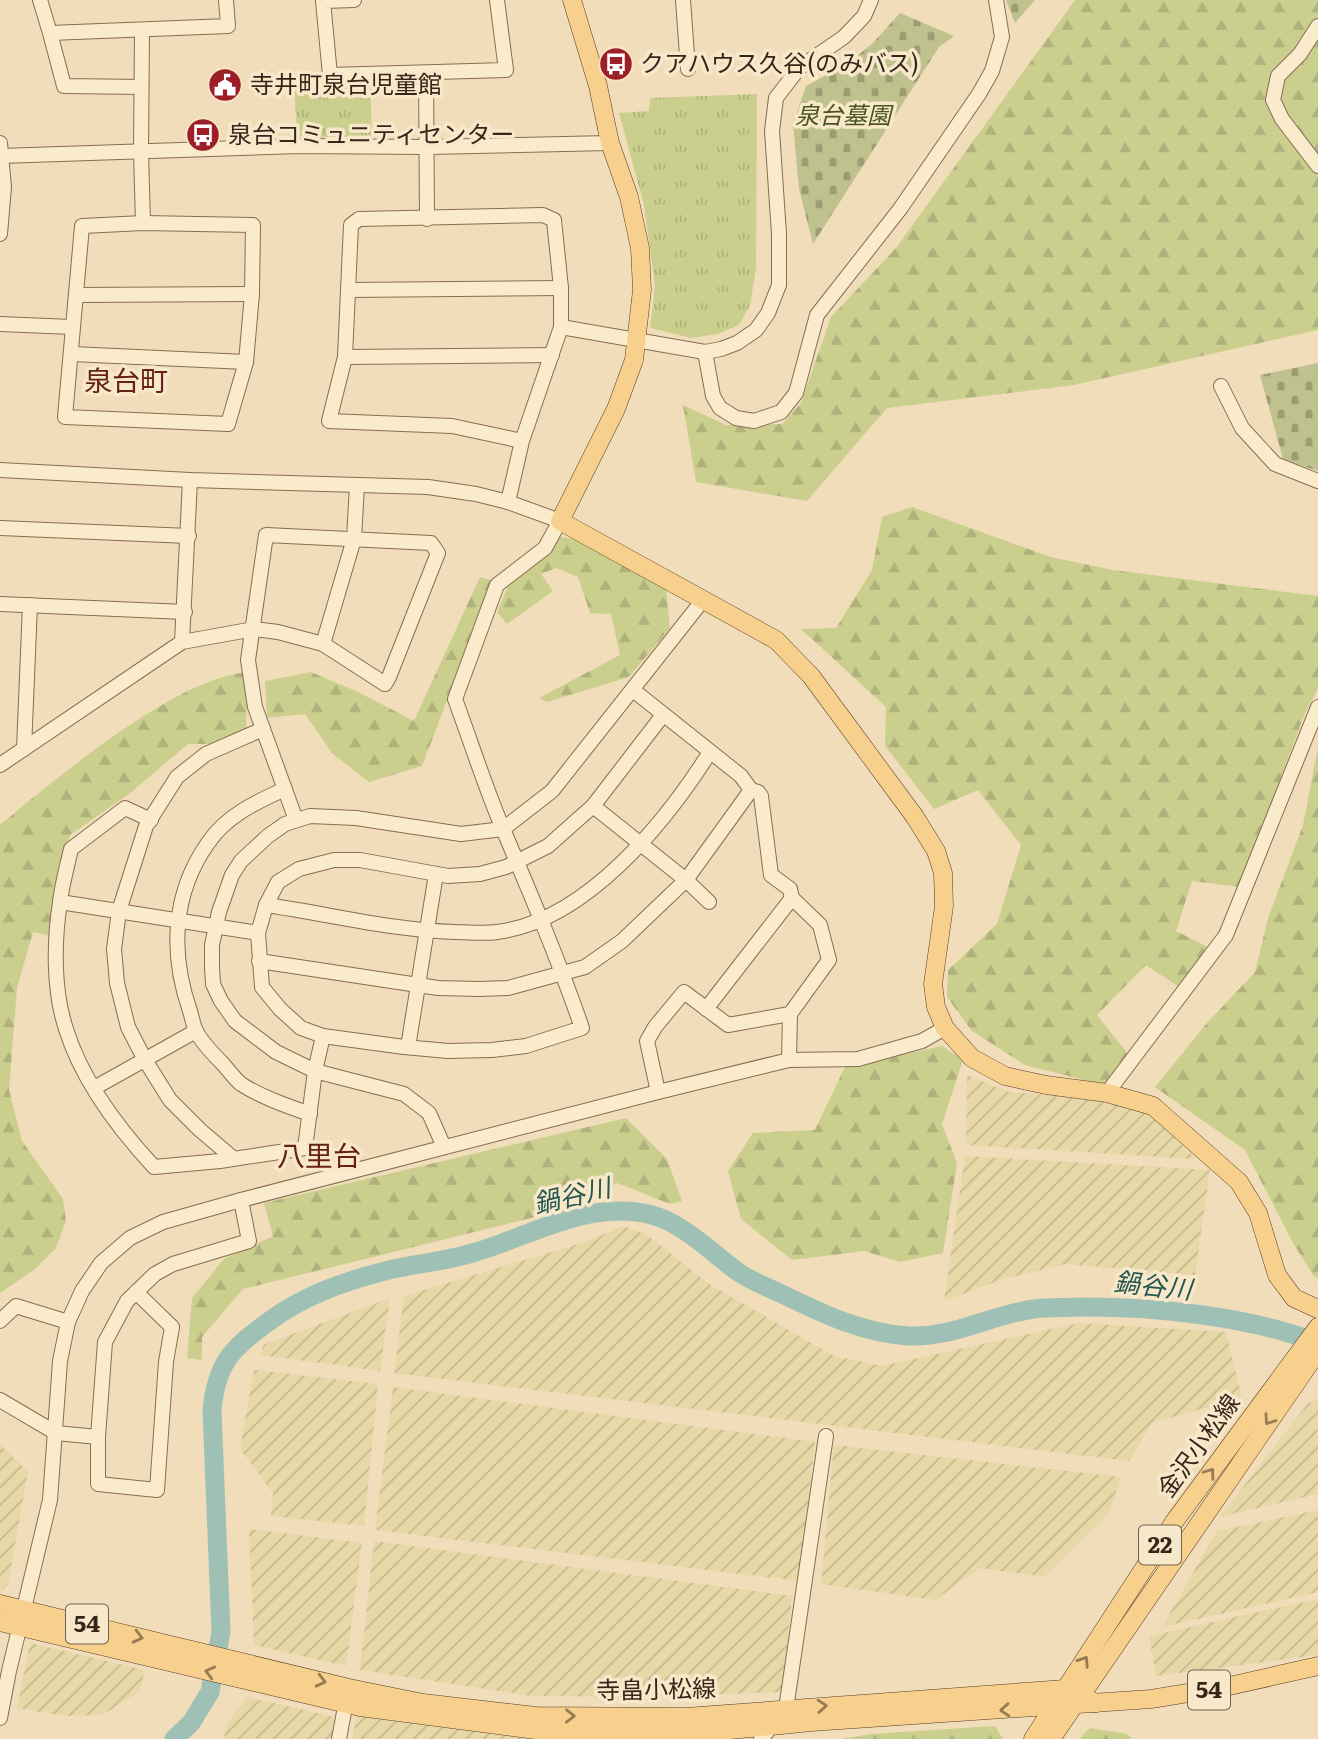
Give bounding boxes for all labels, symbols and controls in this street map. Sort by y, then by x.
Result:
place label: クアハウス久谷(のみバス) [640,44,919,79]
bus stop icon: クアハウス久谷(のみバス) [597,45,635,83]
place label: 寺井町泉台児童館 [250,65,442,100]
public building icon: 寺井町泉台児童館 [206,66,244,104]
park label: 泉台墓園 [795,96,894,131]
place label: 泉台コミュニティセンター [228,115,515,150]
bus stop icon: 泉台コミュニティセンター [184,116,222,154]
district label: 泉台町 [84,358,168,400]
district label: 八里台 [277,1133,361,1175]
water label: 鍋谷川 [529,1165,617,1221]
water label: 鍋谷川 [1112,1260,1197,1307]
street label: 金沢小松線 [1148,1386,1246,1503]
one-way arrow [1265,1412,1277,1425]
one-way arrow [1202,1468,1214,1480]
road number: 22 [1139,1526,1181,1564]
road number: 54 [66,1604,108,1644]
one-way arrow [132,1628,144,1643]
one-way arrow [1075,1656,1088,1669]
one-way arrow [205,1666,217,1680]
street label: 寺畠小松線 [596,1669,716,1706]
road number: 54 [1188,1670,1230,1709]
one-way arrow [315,1673,327,1687]
one-way arrow [817,1699,828,1714]
one-way arrow [999,1702,1010,1717]
one-way arrow [566,1708,576,1724]

